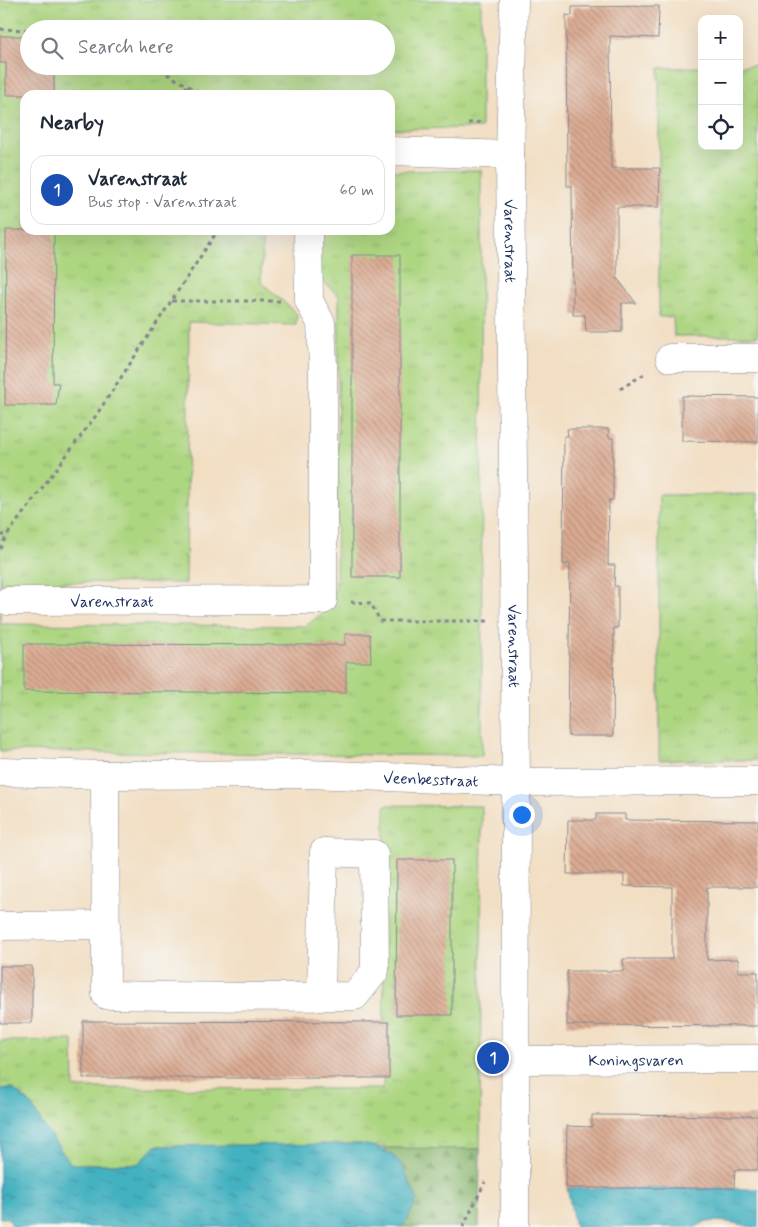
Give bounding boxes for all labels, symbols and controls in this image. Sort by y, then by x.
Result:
map controls [698,15,743,150]
button: + [698,15,743,60]
search box [20,20,395,75]
icon: search [38,34,66,62]
text: Search here [78,35,174,60]
button: − [698,60,743,105]
button: locate [698,105,743,150]
text: Nearby [40,109,104,137]
text: Varenstraat [88,167,187,192]
text: 1 [53,180,61,201]
text: 60 m [340,180,374,201]
text: Bus stop · Varenstraat [88,192,237,213]
street label: Varenstraat [498,199,520,283]
street label: Varenstraat [70,592,154,613]
street label: Varenstraat [502,604,524,688]
street label: Veenbesstraat [383,768,479,793]
your location [509,802,535,828]
pin: 1 [477,1039,509,1077]
street label: Koningsvaren [588,1050,684,1072]

